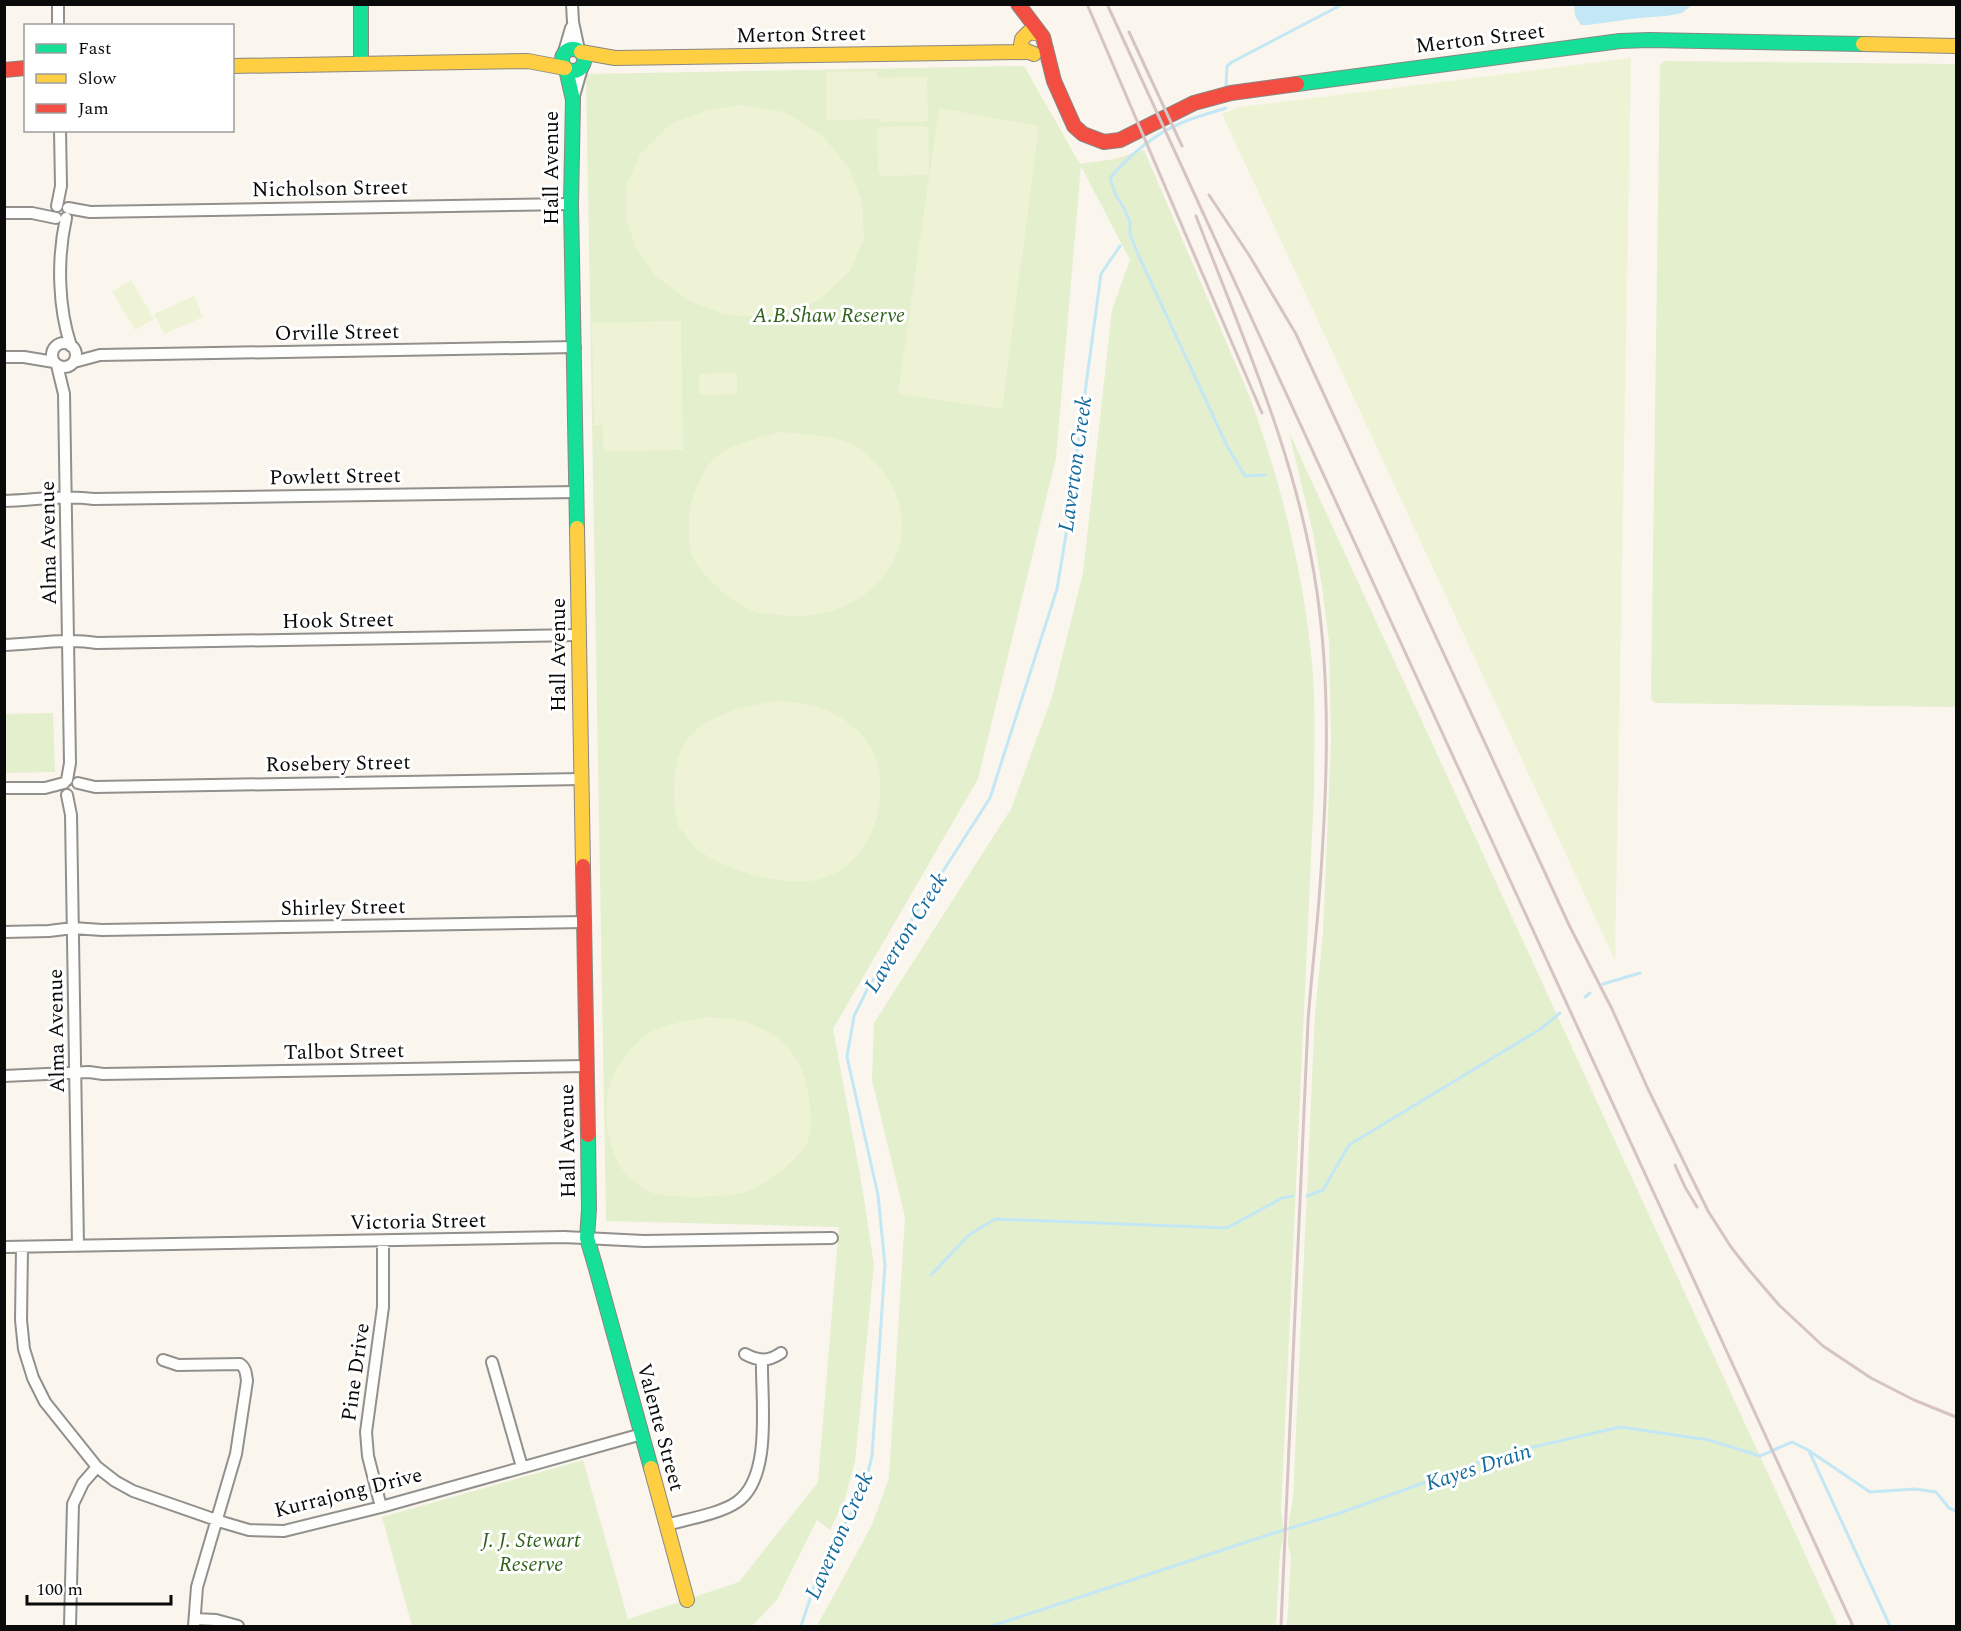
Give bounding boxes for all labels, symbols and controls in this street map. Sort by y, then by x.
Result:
street label: Merton Street [1414,15,1547,63]
street label: Merton Street [736,18,866,52]
legend [24,24,234,132]
text: Fast [78,35,111,62]
text: Slow [78,65,117,92]
text: Jam [78,95,109,122]
street label: Hall Avenue [536,111,568,225]
street label: Nicholson Street [252,172,408,206]
park label: A.B.Shaw Reserve [752,300,905,332]
street label: Orville Street [274,316,400,350]
water label: Laverton Creek [1050,394,1101,534]
street label: Powlett Street [269,460,401,494]
street label: Alma Avenue [32,480,66,606]
street label: Hall Avenue [543,598,575,712]
street label: Hook Street [282,604,394,638]
street label: Rosebery Street [265,747,411,781]
water label: Laverton Creek [856,866,957,1000]
street label: Shirley Street [280,891,406,925]
street label: Alma Avenue [40,968,74,1094]
street label: Talbot Street [283,1035,405,1069]
street label: Hall Avenue [551,1084,585,1198]
street label: Victoria Street [350,1205,487,1239]
street label: Pine Drive [333,1321,379,1423]
street label: Valente Street [628,1360,692,1495]
water label: Kayes Drain [1421,1435,1536,1500]
street label: Kurrajong Drive [271,1459,426,1527]
water label: Laverton Creek [796,1466,882,1605]
park label: J. J. Stewart Reserve [480,1525,581,1581]
scale bar [27,1568,171,1606]
text: 100 m [36,1576,83,1603]

